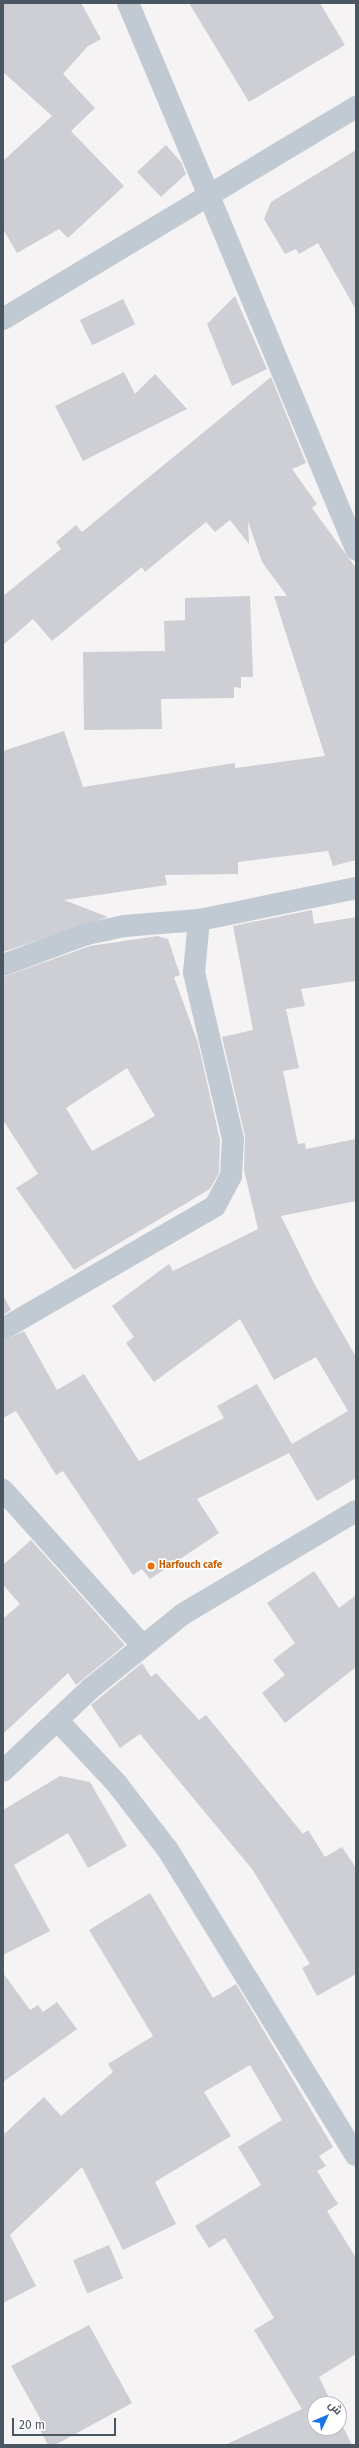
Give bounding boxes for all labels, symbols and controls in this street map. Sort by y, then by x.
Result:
place label: Harfouch cafe [159,1560,222,1572]
marker: Harfouch cafe [146,1561,156,1571]
north arrow [307,2396,347,2436]
text: ش [326,2398,345,2418]
scale bar [14,2410,118,2436]
text: 20 m [19,2418,45,2432]

